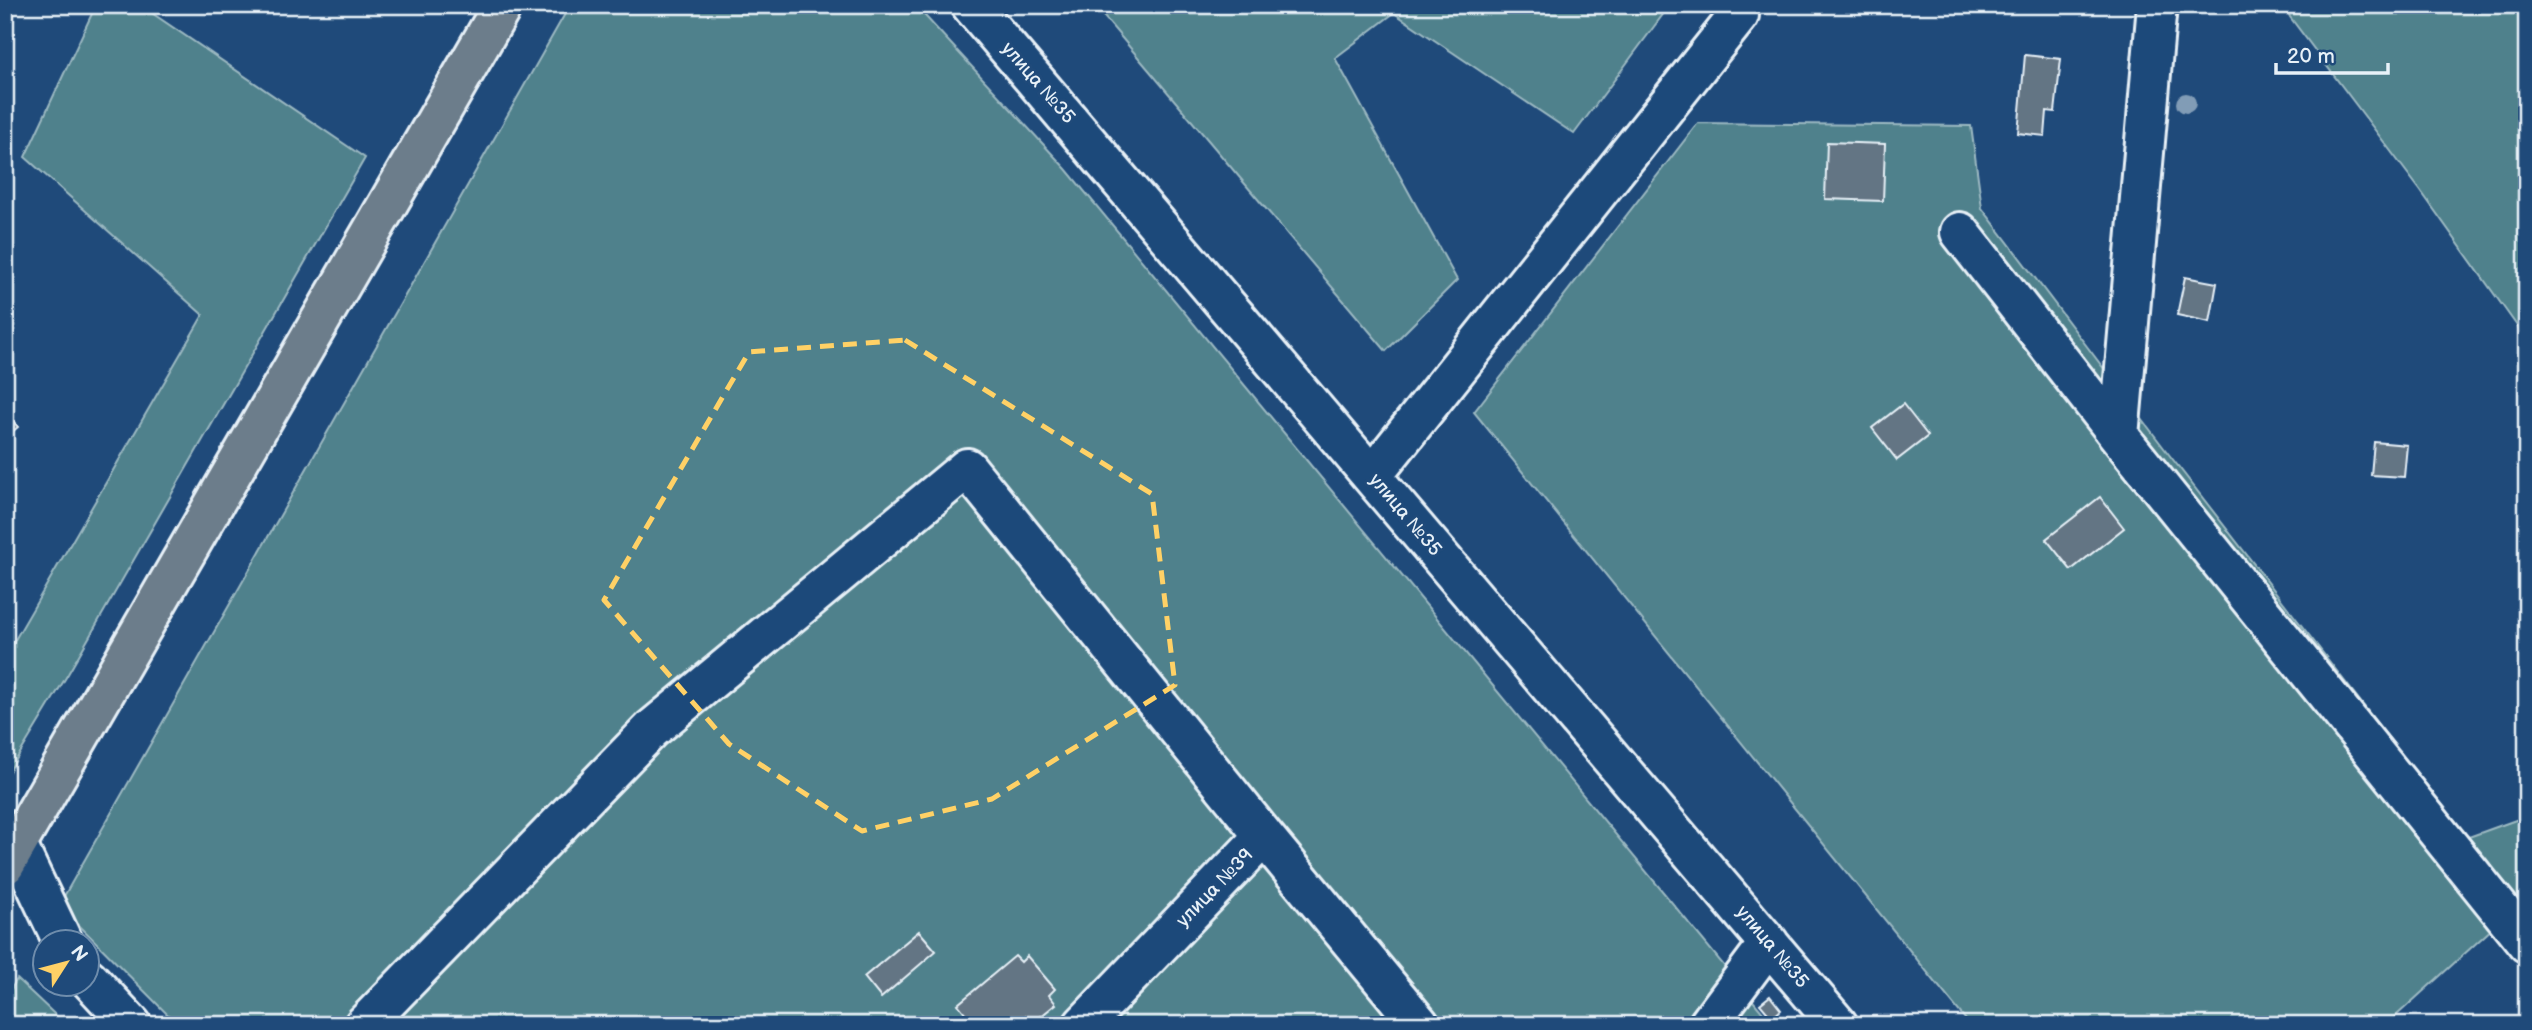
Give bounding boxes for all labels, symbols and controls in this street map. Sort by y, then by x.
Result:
scale bar [2276,32,2388,76]
street label: улица №35 [996,37,1080,129]
text: 20 m [2287,44,2335,69]
street label: улица №35 [1364,469,1446,561]
street label: улица №39 [1172,844,1258,932]
street label: улица №35 [1731,901,1813,993]
north arrow [32,928,102,998]
text: N [65,941,92,966]

